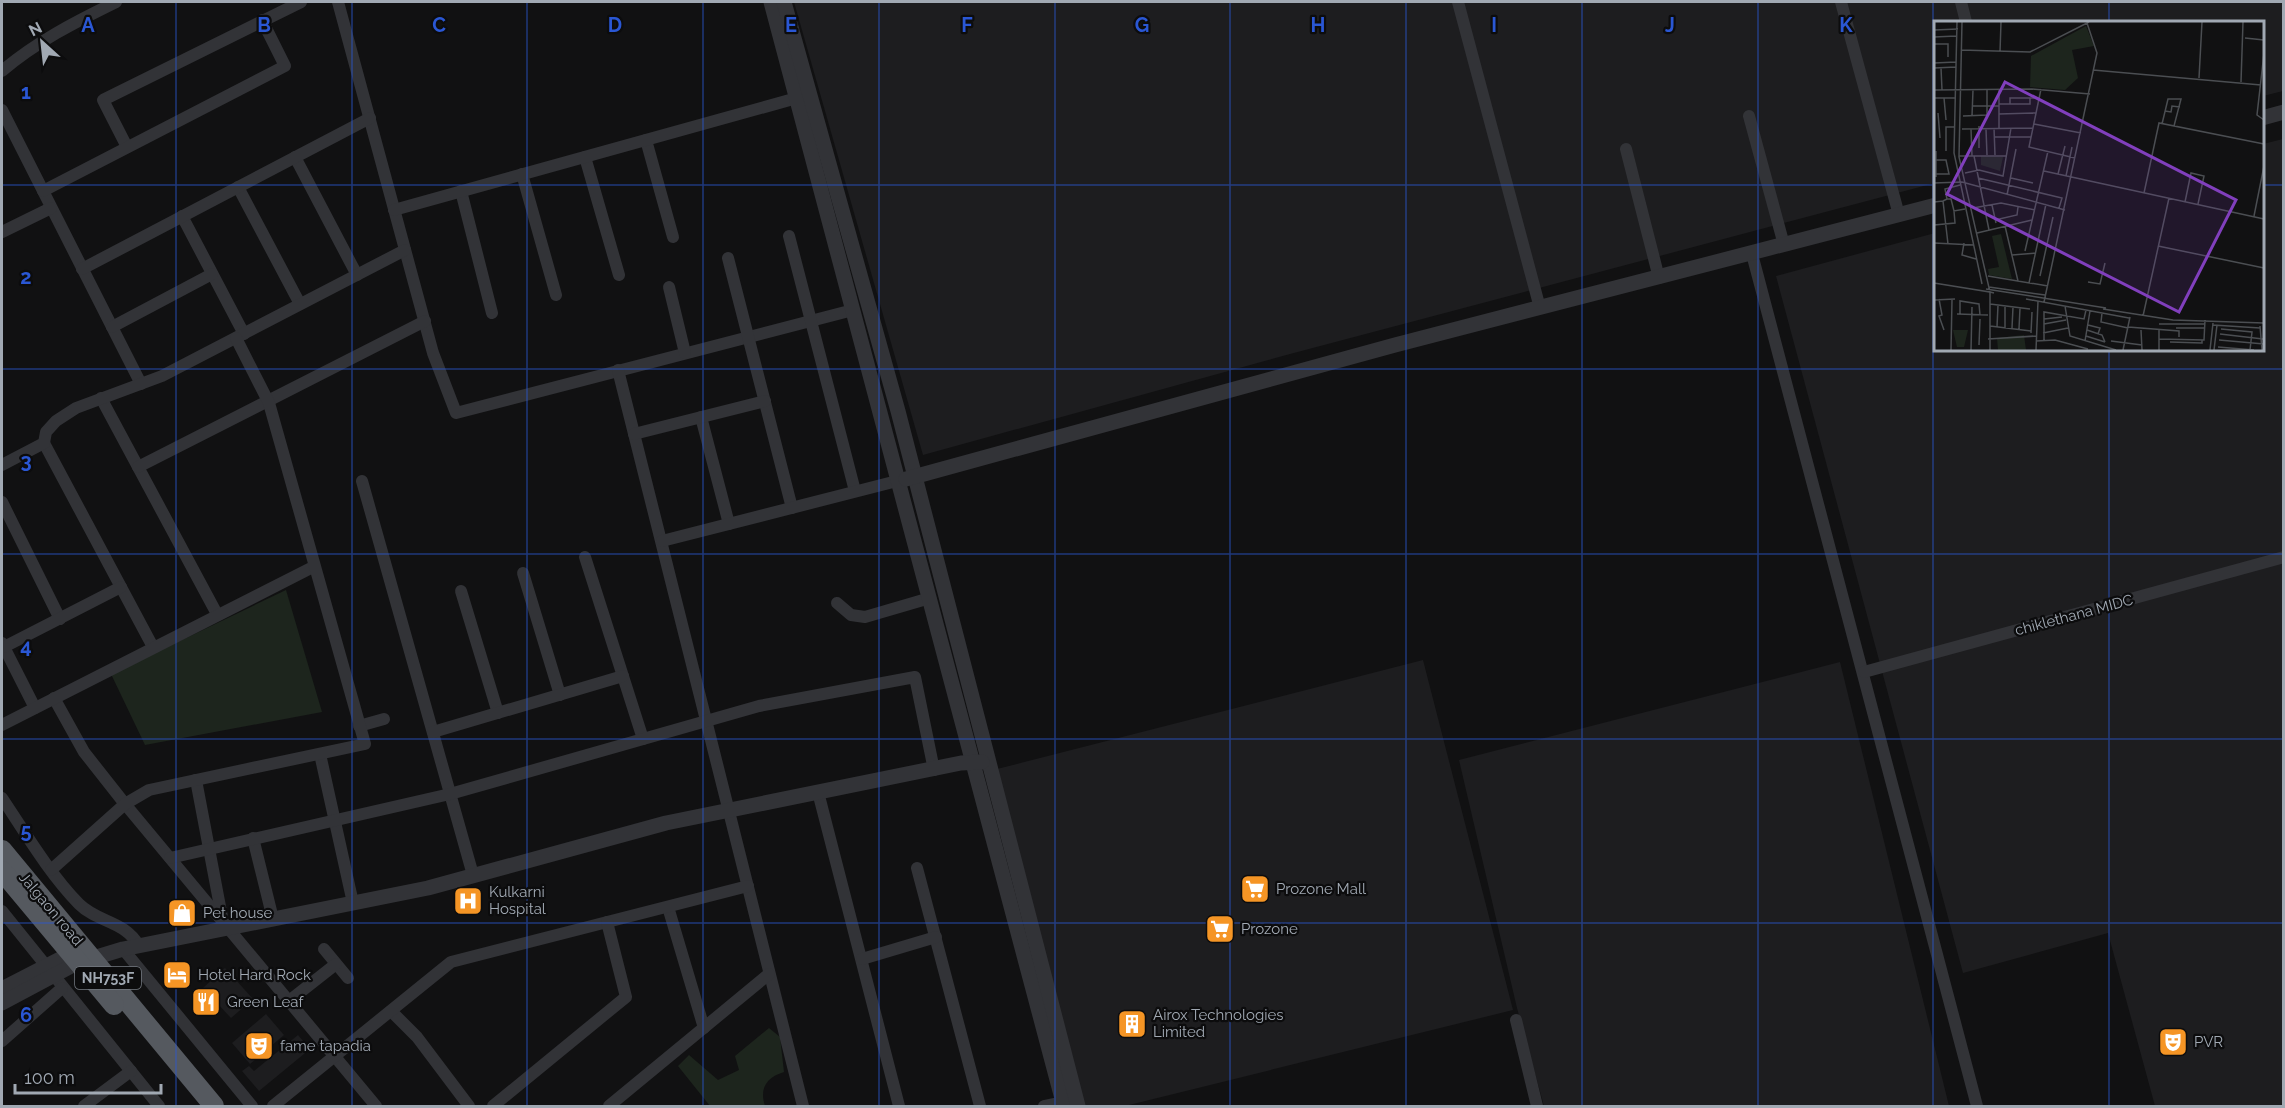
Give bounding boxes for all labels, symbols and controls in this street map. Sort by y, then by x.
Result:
north arrow [12,12,72,72]
text: A [81,13,95,37]
text: B [257,13,271,37]
text: C [432,13,446,37]
text: D [608,13,622,37]
text: E [785,13,797,37]
text: F [961,13,973,37]
text: G [1135,13,1149,37]
text: H [1311,13,1325,37]
text: I [1491,13,1497,37]
text: J [1665,13,1675,37]
text: K [1839,13,1853,37]
text: N [26,18,45,40]
inset map [1934,21,2264,351]
text: 1 [21,80,31,104]
text: 2 [20,265,32,289]
text: 3 [20,449,32,473]
street label: chiklethana MIDC [2013,591,2135,639]
text: 4 [20,634,32,658]
text: 5 [20,819,32,843]
street label: Jalgaon road [15,869,87,949]
supermarket icon: Prozone Mall [1239,873,1271,905]
place label: Prozone Mall [1276,880,1367,898]
place label: Kulkarni Hospital [489,883,547,918]
hospital icon: Kulkarni Hospital [452,885,484,917]
shop icon: Pet house [166,897,198,929]
place label: Pet house [203,904,273,922]
supermarket icon: Prozone [1204,913,1236,945]
place label: Prozone [1241,920,1298,938]
hotel icon: Hotel Hard Rock [161,959,193,991]
place label: Hotel Hard Rock [198,966,311,984]
road number: NH753F [75,967,141,989]
restaurant icon: Green Leaf [190,986,222,1018]
place label: Green Leaf [227,993,304,1011]
text: 6 [20,1003,32,1027]
place label: Airox Technologies Limited [1153,1006,1283,1041]
building icon: Airox Technologies Limited [1116,1008,1148,1040]
theatre icon: PVR [2157,1026,2189,1058]
theatre icon: fame tapadia [243,1030,275,1062]
place label: PVR [2194,1033,2223,1051]
place label: fame tapadia [280,1037,371,1055]
scale bar [15,1057,160,1095]
text: 100 m [24,1067,75,1088]

